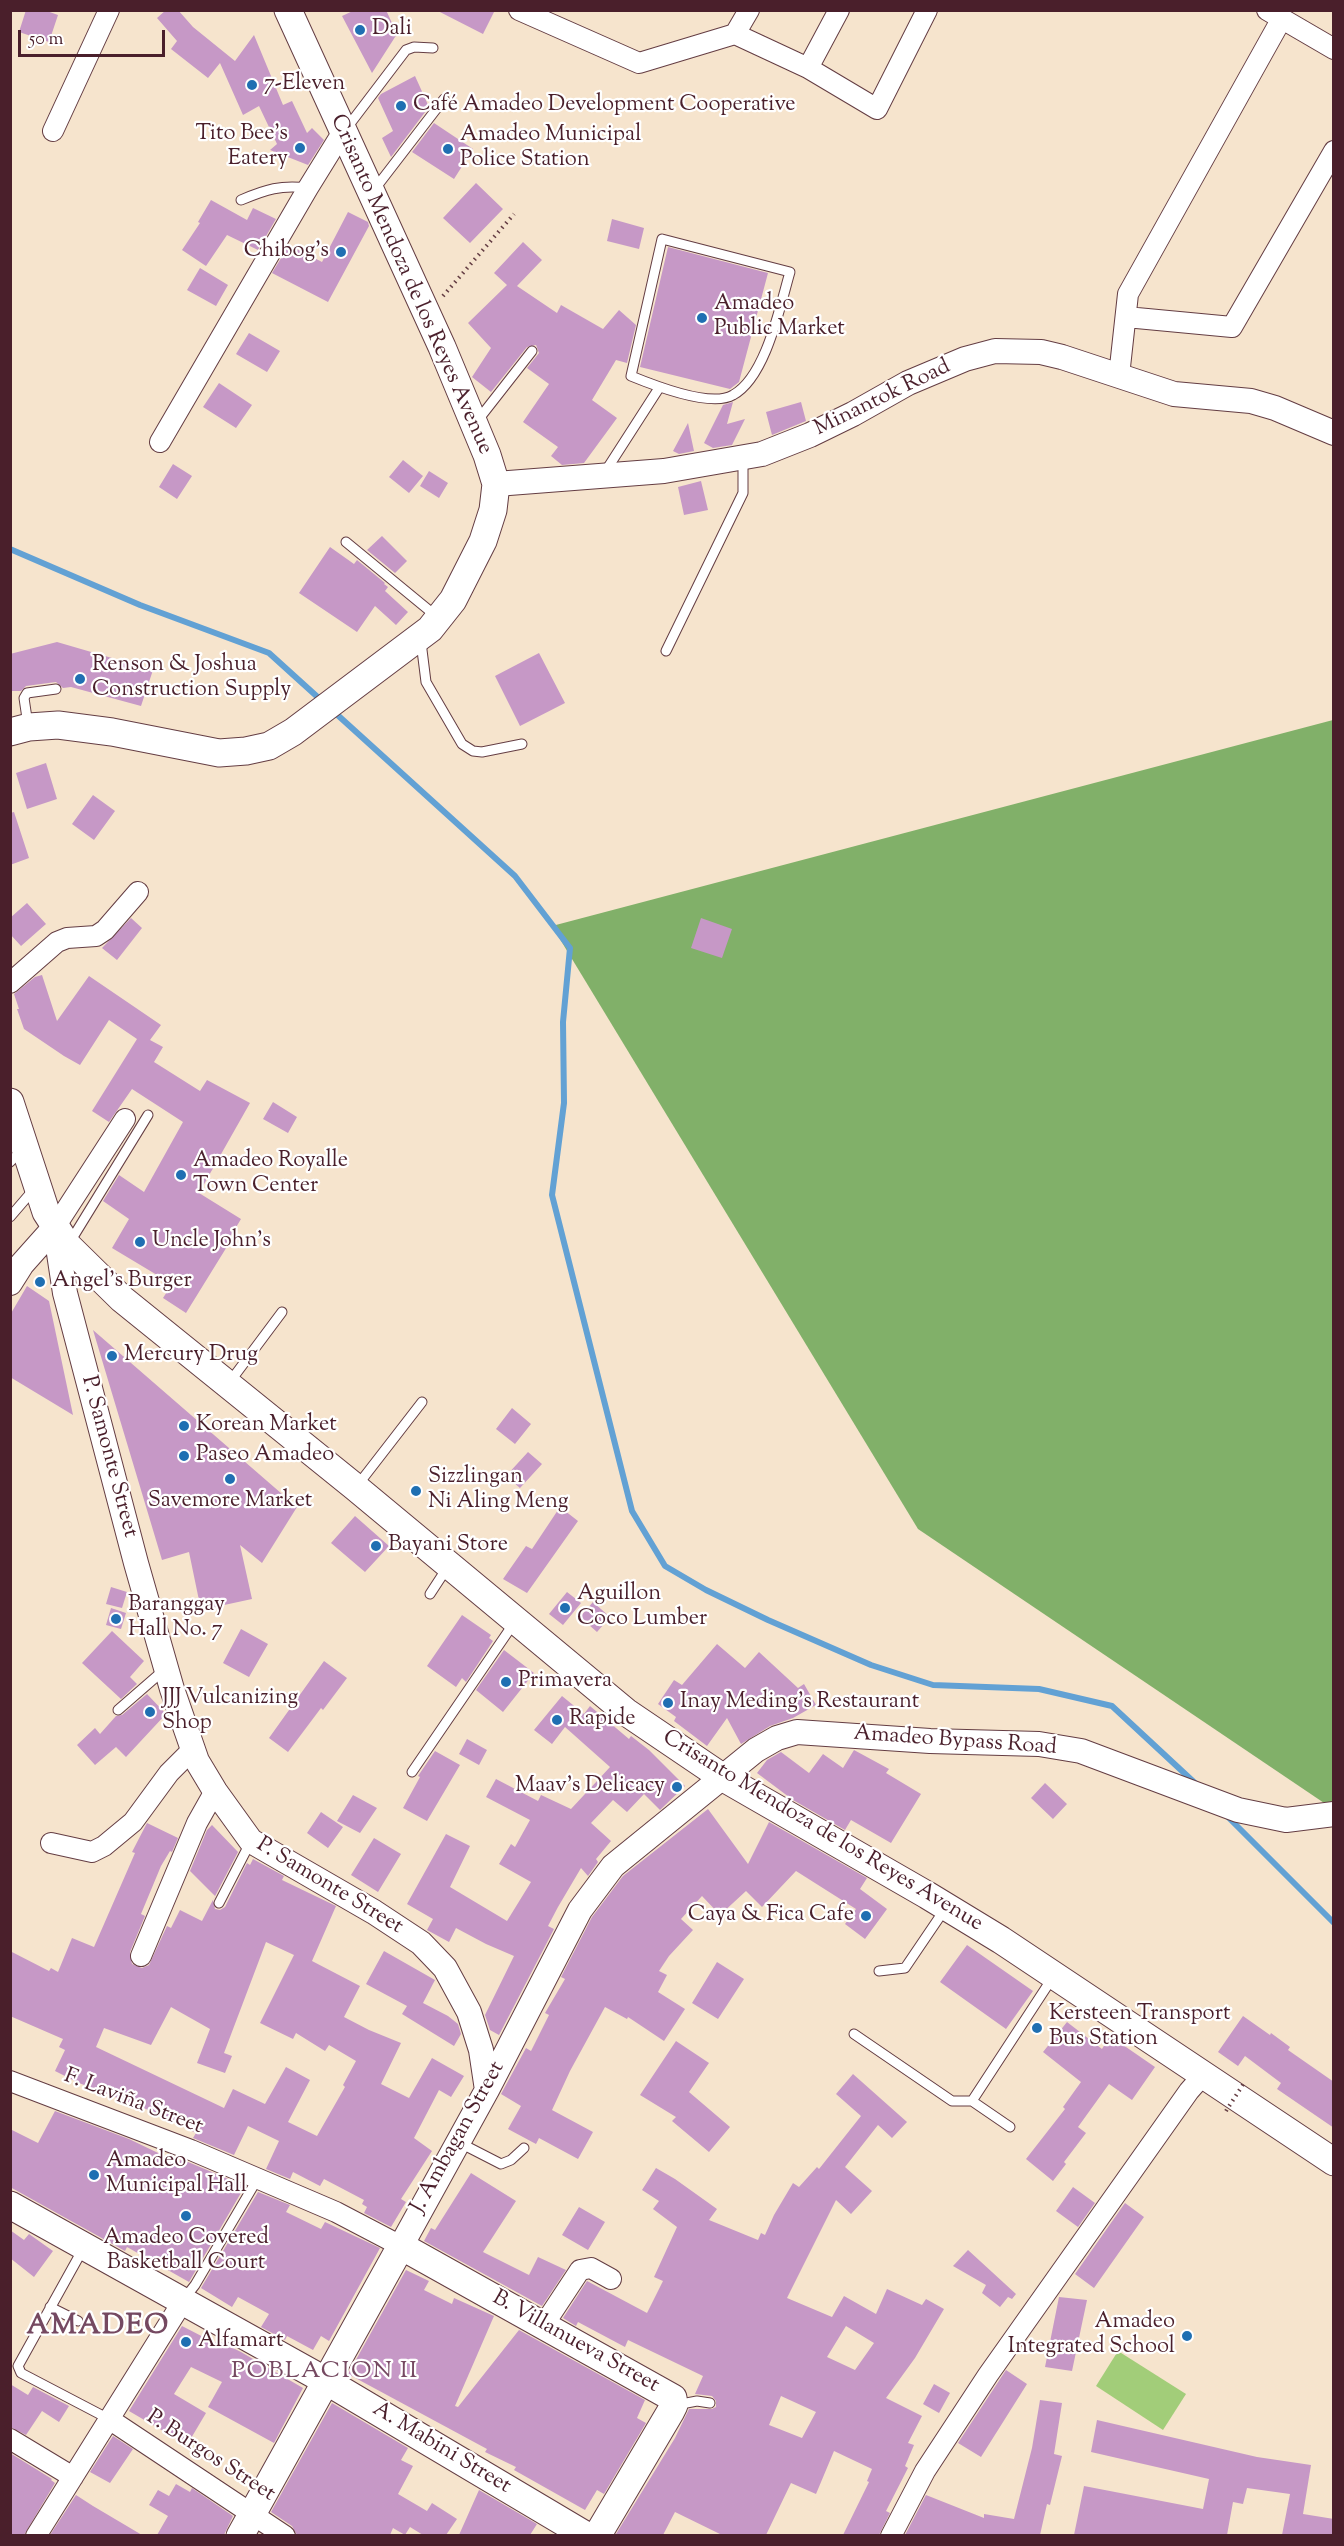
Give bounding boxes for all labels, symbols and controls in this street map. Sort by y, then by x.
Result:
place label: Dali [372,17,412,43]
scale bar [21,18,168,56]
marker: Dali [353,23,367,37]
text: 50 m [29,27,63,53]
place label: 7-Eleven [264,72,345,98]
marker: 7-Eleven [245,78,259,92]
place label: Café Amadeo Development Cooperative [413,93,796,119]
marker: Café Amadeo Development Cooperative [394,99,408,113]
street label: Crisanto Mendoza de los Reyes Avenue [323,111,497,459]
place label: Tito Bee's Eatery [195,122,288,174]
place label: Amadeo Municipal Police Station [460,123,641,174]
marker: Tito Bee's Eatery [293,141,307,155]
marker: Amadeo Municipal Police Station [441,142,455,156]
place label: Chibog's [244,239,329,265]
marker: Chibog's [334,245,348,259]
place label: Amadeo Public Market [714,292,845,344]
marker: Amadeo Public Market [695,311,709,325]
street label: Minantok Road [811,355,955,443]
place label: Renson & Joshua Construction Supply [92,653,291,704]
marker: Renson & Joshua Construction Supply [73,672,87,686]
place label: Amadeo Royalle Town Center [193,1149,348,1200]
marker: Amadeo Royalle Town Center [174,1168,188,1182]
place label: Uncle John's [152,1229,271,1255]
marker: Uncle John's [133,1235,147,1249]
place label: Angel's Burger [52,1269,192,1295]
marker: Angel's Burger [33,1275,47,1289]
place label: Mercury Drug [124,1343,258,1369]
marker: Mercury Drug [105,1349,119,1363]
street label: P. Samonte Street [74,1373,142,1541]
place label: Korean Market [196,1413,337,1439]
marker: Korean Market [177,1419,191,1433]
place label: Paseo Amadeo [196,1443,334,1469]
marker: Paseo Amadeo [177,1449,191,1463]
place label: Sizzlingan Ni Aling Meng [428,1465,568,1516]
marker: Savemore Market [223,1472,237,1486]
marker: Sizzlingan Ni Aling Meng [409,1484,423,1498]
place label: Savemore Market [148,1489,312,1515]
place label: Bayani Store [388,1533,508,1559]
marker: Bayani Store [369,1539,383,1553]
place label: Aguillon Coco Lumber [577,1582,707,1634]
place label: Baranggay Hall No. 7 [128,1593,225,1645]
marker: Aguillon Coco Lumber [558,1601,572,1615]
marker: Baranggay Hall No. 7 [109,1612,123,1626]
place label: Primavera [518,1669,612,1695]
marker: Primavera [499,1675,513,1689]
place label: JJJ Vulcanizing Shop [162,1686,298,1738]
place label: Inay Meding's Restaurant [680,1690,919,1716]
marker: Inay Meding's Restaurant [661,1696,675,1710]
marker: JJJ Vulcanizing Shop [143,1705,157,1719]
place label: Rapide [569,1707,636,1733]
marker: Rapide [550,1713,564,1727]
street label: Amadeo Bypass Road [852,1722,1058,1762]
street label: Crisanto Mendoza de los Reyes Avenue [657,1726,987,1938]
place label: Maav's Delicacy [515,1774,665,1800]
marker: Maav's Delicacy [670,1780,684,1794]
street label: P. Samonte Street [251,1833,407,1941]
place label: Caya & Fica Cafe [688,1903,854,1929]
marker: Caya & Fica Cafe [859,1909,873,1923]
place label: Kersteen Transport Bus Station [1049,2002,1230,2054]
marker: Kersteen Transport Bus Station [1030,2021,1044,2035]
street label: J. Ambagan Street [406,2057,512,2219]
street label: F. Laviña Street [60,2064,206,2142]
place label: Amadeo Municipal Hall [106,2149,247,2200]
marker: Amadeo Municipal Hall [87,2168,101,2182]
marker: Amadeo Covered Basketball Court [179,2209,193,2223]
place label: Amadeo Covered Basketball Court [103,2226,269,2278]
street label: B. Villanueva Street [487,2286,663,2400]
place label: Amadeo Integrated School [1008,2310,1175,2362]
district label: AMADEO [26,2311,170,2345]
place label: Alfamart [198,2329,284,2355]
marker: Amadeo Integrated School [1180,2329,1194,2343]
marker: Alfamart [179,2335,193,2349]
district label: POBLACION II [231,2359,419,2387]
street label: A. Mabini Street [367,2397,515,2501]
street label: P. Burgos Street [140,2405,280,2509]

